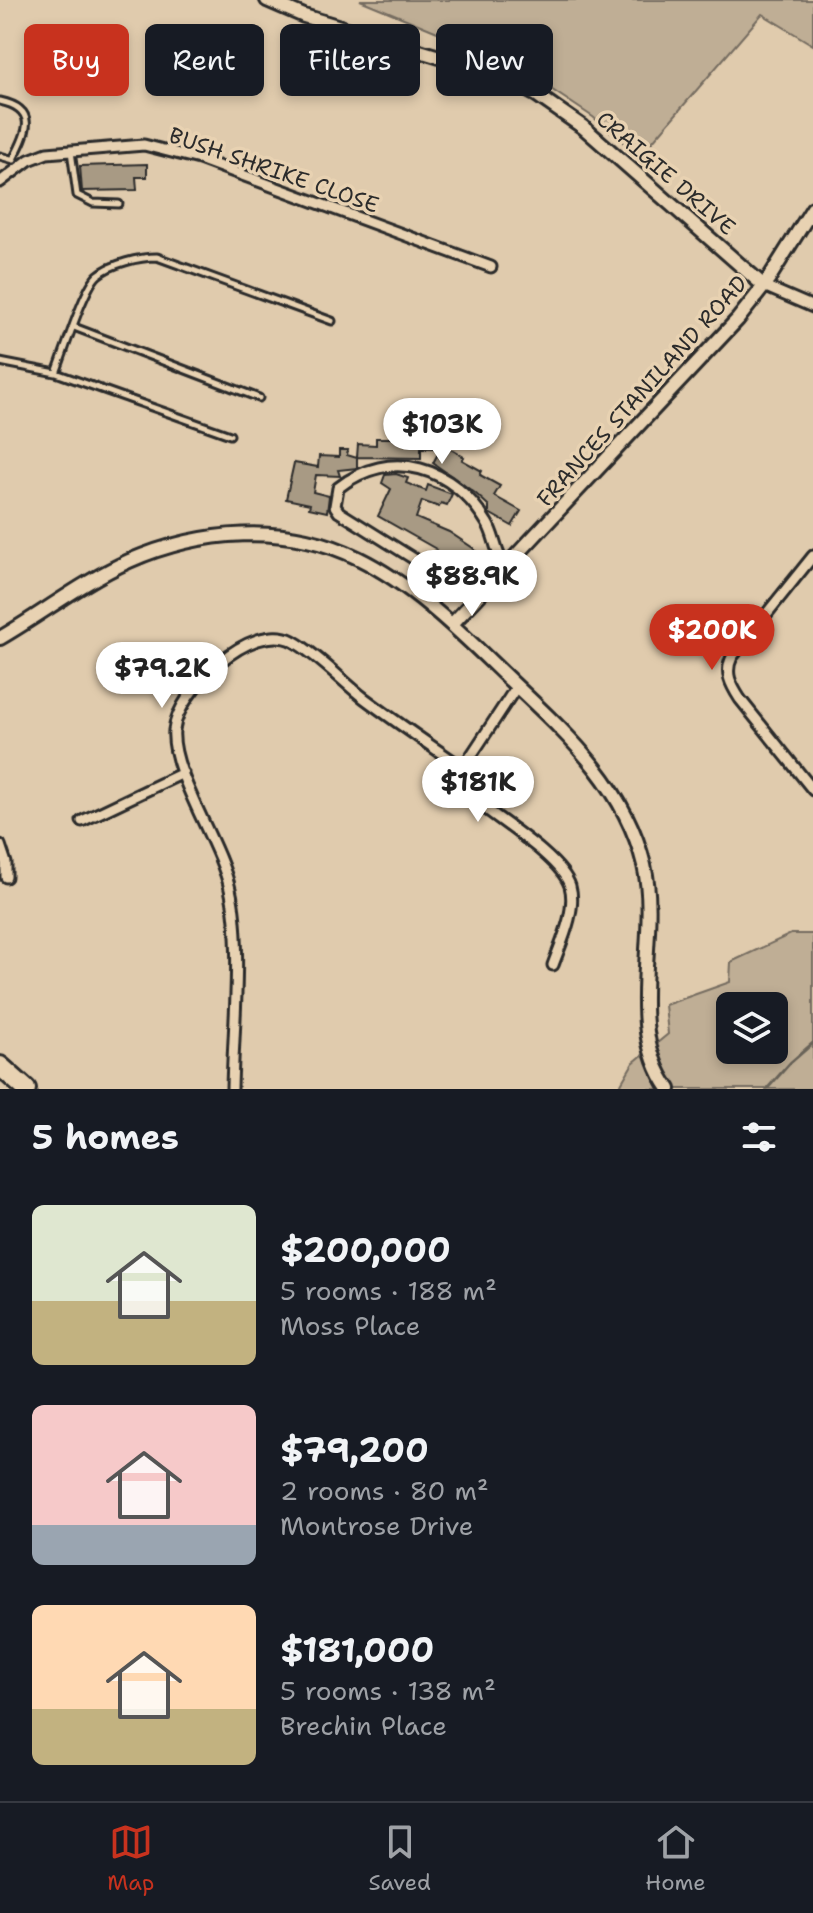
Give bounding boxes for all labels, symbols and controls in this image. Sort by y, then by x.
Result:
chip: Buy [24,24,129,96]
chip: Rent [145,24,264,96]
chip: Filters [280,24,420,96]
chip: New [436,24,553,96]
street label: CRAIGIE DRIVE [590,105,742,241]
street label: BUSH SHRIKE CLOSE [165,120,383,220]
street label: FRANCES STANILAND ROAD [530,269,754,513]
pin: $103K [386,398,498,466]
text: $103K [401,406,483,441]
pin: $88.9K [407,550,537,618]
text: $88.9K [425,558,519,593]
pin: $200K [656,604,768,672]
text: $200K [667,612,757,647]
pin: $79.2K [97,642,227,710]
text: $79.2K [114,650,210,685]
pin: $181K [422,756,534,824]
text: $181K [440,764,516,799]
map controls [716,992,788,1064]
button: layers [716,992,788,1064]
text: 5 homes [32,1114,179,1160]
icon: filters [737,1115,781,1159]
text: $200,000 [280,1227,451,1273]
icon: home [96,1237,192,1333]
text: 5 rooms · 188 m² [280,1273,497,1308]
text: Moss Place [280,1308,421,1343]
text: $79,200 [280,1427,429,1473]
icon: home [96,1437,192,1533]
text: 2 rooms · 80 m² [280,1473,489,1508]
text: Montrose Drive [280,1508,473,1543]
text: $181,000 [280,1627,434,1673]
icon: home [96,1637,192,1733]
text: 5 rooms · 138 m² [280,1673,496,1708]
text: Brechin Place [280,1708,447,1743]
tab: Map [107,1820,154,1897]
tab: Saved [369,1820,431,1897]
tab: Home [645,1820,706,1897]

